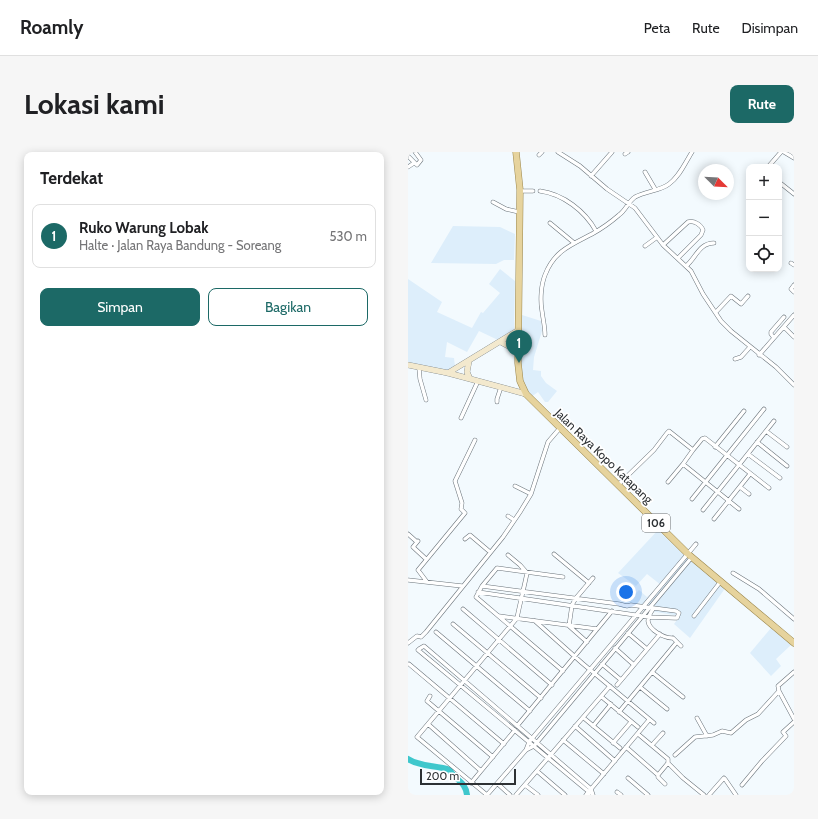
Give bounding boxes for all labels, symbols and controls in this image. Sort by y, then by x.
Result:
text: Roamly [20,16,83,39]
text: Peta [644,19,670,37]
text: Rute [692,19,720,37]
text: Disimpan [742,19,798,37]
button: Rute [730,85,794,123]
text: Lokasi kami [24,87,164,121]
north arrow [698,164,734,200]
map controls [746,164,782,272]
button: + [746,164,782,200]
text: Terdekat [40,168,103,188]
button: − [746,200,782,236]
text: Ruko Warung Lobak [79,219,208,237]
text: 1 [52,228,56,244]
text: 530 m [330,228,367,244]
button: locate [746,236,782,272]
text: Halte · Jalan Raya Bandung - Soreang [79,237,281,253]
button: Simpan [40,288,200,326]
button: Bagikan [208,288,368,326]
pin: 1 [506,330,532,363]
street label: Jalan Raya Kopo Katapang [551,405,657,507]
road number: 106 [642,514,670,532]
your location [616,582,636,602]
scale bar [420,767,516,786]
text: 200 m [426,769,459,783]

